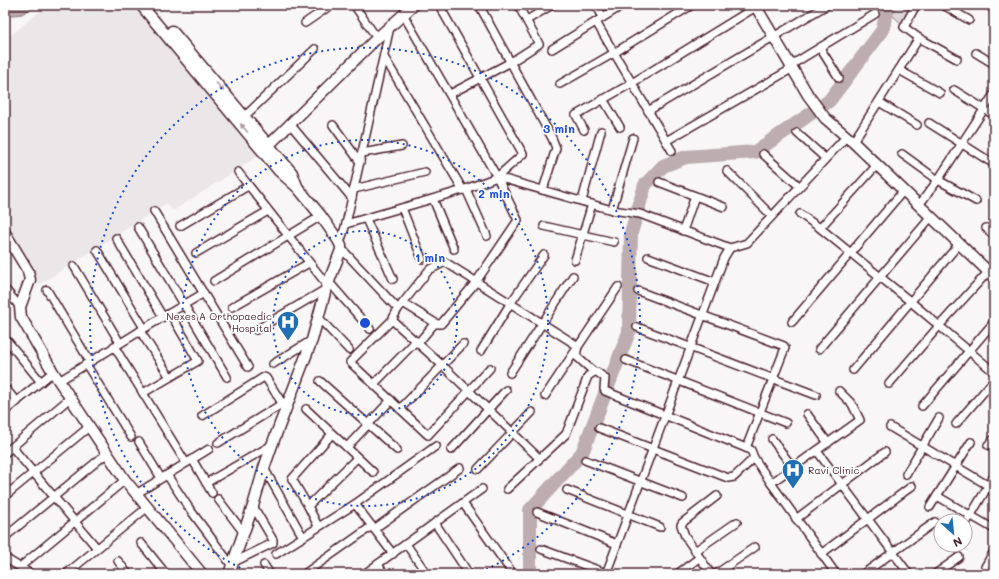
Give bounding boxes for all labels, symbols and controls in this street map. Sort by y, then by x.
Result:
one-way arrow [216,82,225,92]
text: 3 min [543,120,575,136]
one-way arrow [239,123,248,133]
text: 2 min [478,185,510,201]
text: 1 min [415,249,445,265]
place label: Nexes A Orthopaedic Hospital [166,309,272,335]
hospital icon: Nexes A Orthopaedic Hospital [275,309,301,342]
centre of rings [358,316,372,330]
hospital icon: Ravi Clinic [780,457,806,490]
place label: Ravi Clinic [808,463,859,477]
north arrow [933,513,973,553]
text: N [951,534,965,551]

